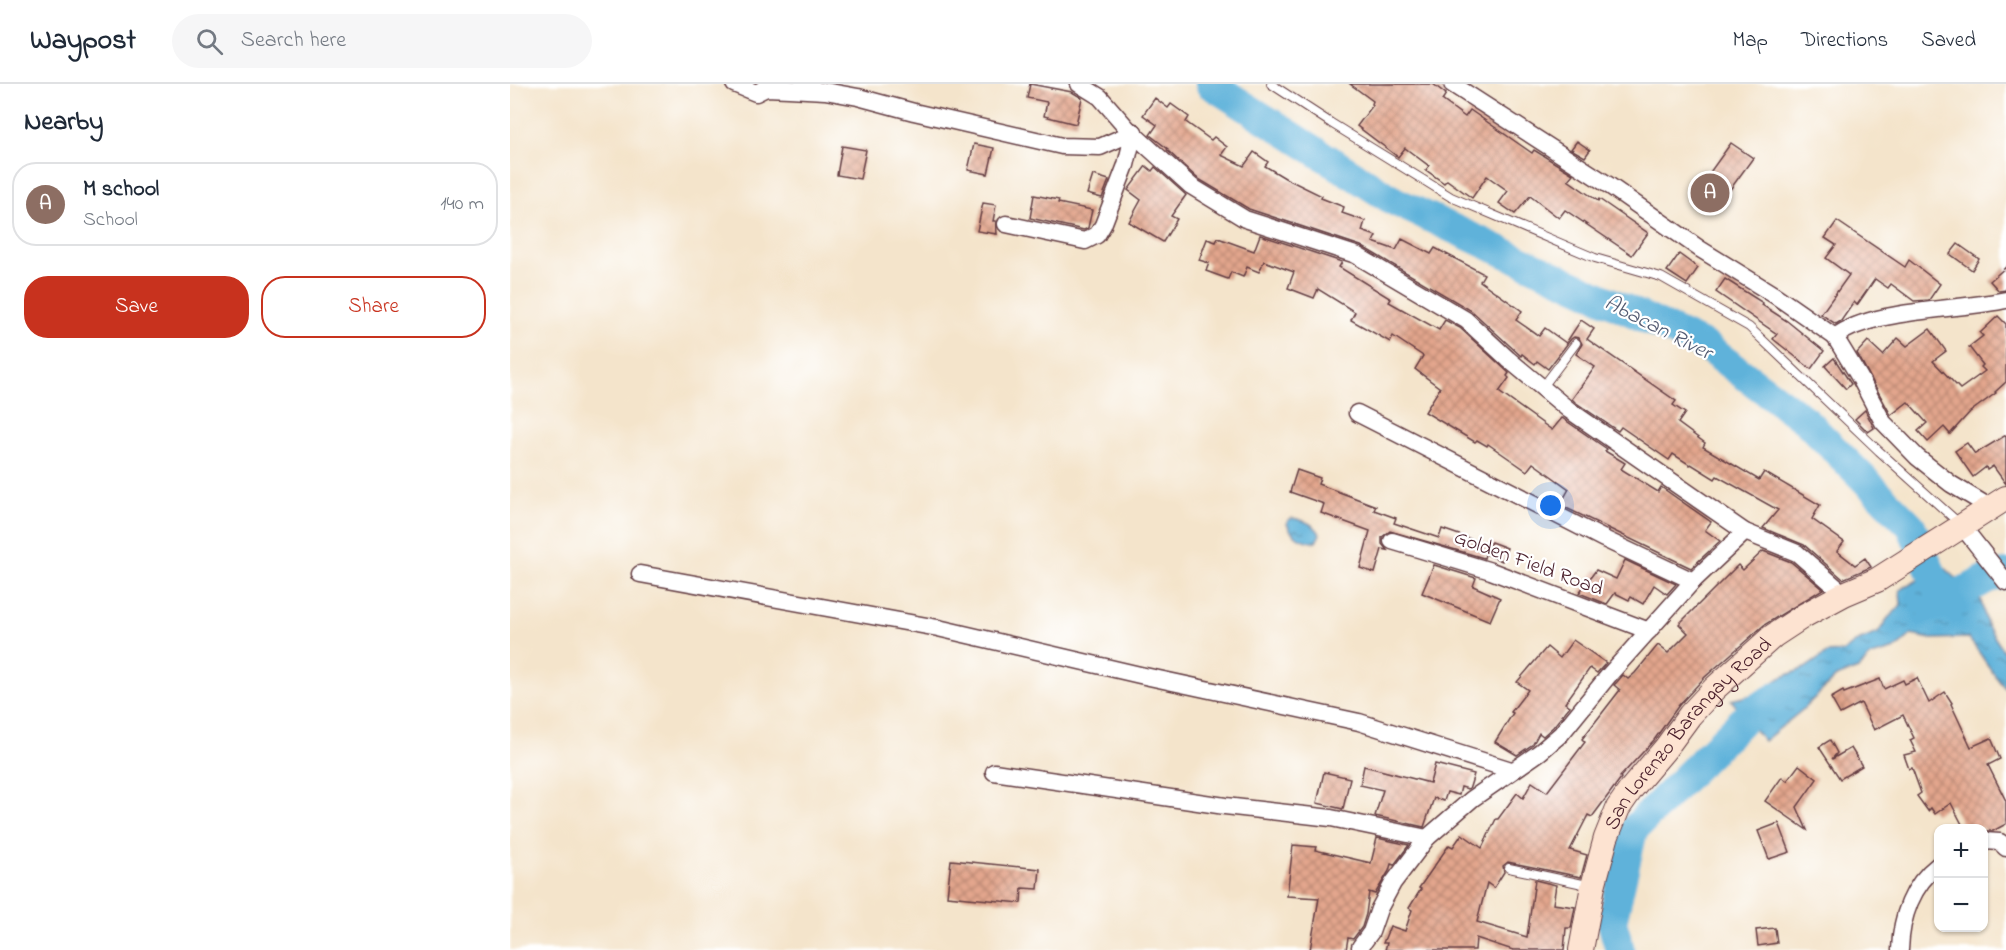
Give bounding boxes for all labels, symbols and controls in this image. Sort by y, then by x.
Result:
search box [172,14,592,68]
text: Waypost [30,21,136,62]
icon: search [193,25,226,58]
text: Search here [241,25,346,57]
text: Map [1732,26,1768,56]
text: Directions [1801,26,1888,56]
text: Saved [1921,26,1976,56]
text: Nearby [24,104,103,142]
pin: A [1690,170,1730,216]
text: M school [83,174,159,206]
text: A [39,190,52,219]
text: 140 m [440,190,484,219]
text: School [83,206,138,235]
button: Save [24,276,249,338]
button: Share [261,276,486,338]
water label: Abacan River [1598,288,1720,371]
your location [1536,491,1565,520]
street label: Golden Field Road [1449,523,1607,605]
street label: San Lorenzo Barangay Road [1598,631,1779,835]
map controls [1934,824,1988,932]
button: + [1934,824,1988,878]
button: − [1934,878,1988,932]

